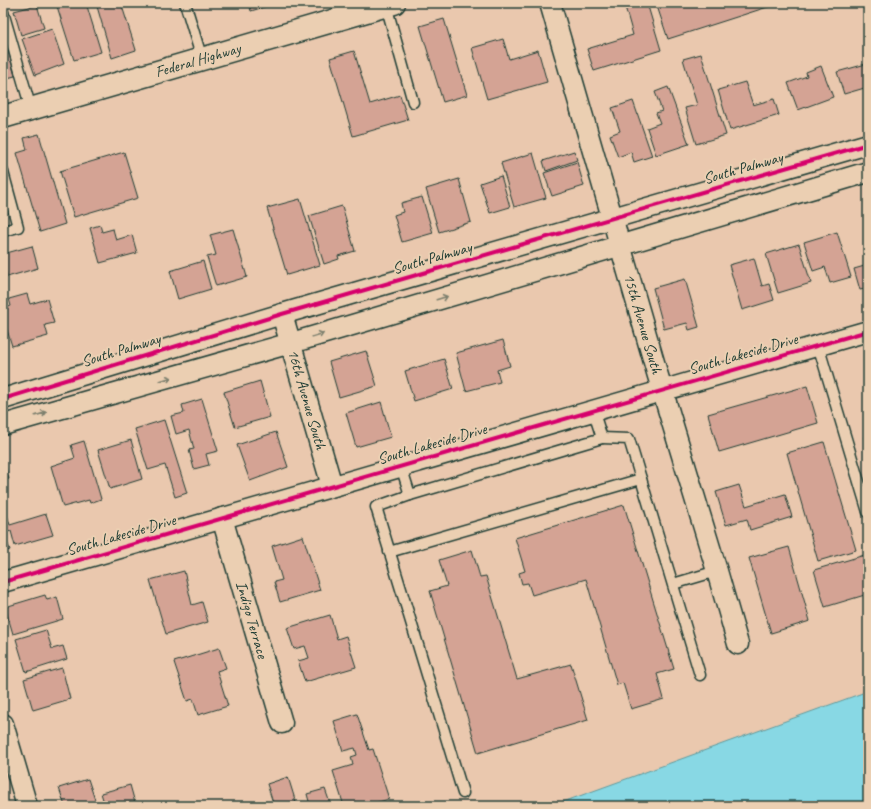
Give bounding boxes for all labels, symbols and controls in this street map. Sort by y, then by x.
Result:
street label: Federal Highway [153,38,244,82]
street label: South Palmway [701,147,786,189]
street label: South Palmway [390,237,475,279]
street label: 15th Avenue South [619,271,667,377]
one-way arrow [435,294,448,301]
street label: South Palmway [79,328,164,371]
street label: South Lakeside Drive [686,328,802,379]
one-way arrow [311,331,324,338]
street label: 16th Avenue South [283,347,331,453]
one-way arrow [159,374,172,382]
one-way arrow [34,410,47,417]
street label: South Lakeside Drive [375,418,491,469]
street label: South Lakeside Drive [64,509,180,560]
street label: Indigo Terrace [231,579,273,662]

